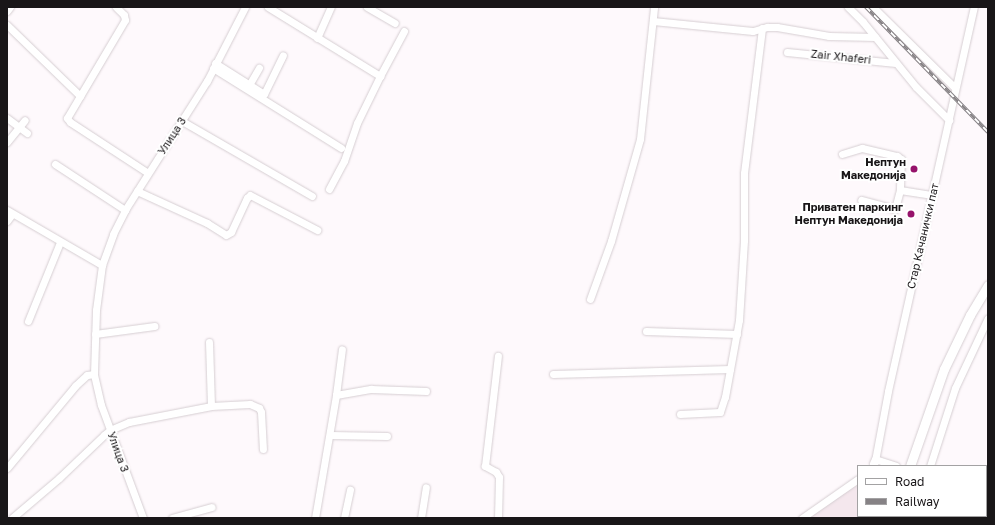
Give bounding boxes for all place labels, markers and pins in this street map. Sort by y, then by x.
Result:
place label: Нептун Македонија [841,156,906,182]
marker: Нептун Македонија [909,164,919,174]
place label: Приватен паркинг Нептун Македонија [795,201,903,227]
marker: Приватен паркинг Нептун Македонија [906,209,916,219]

